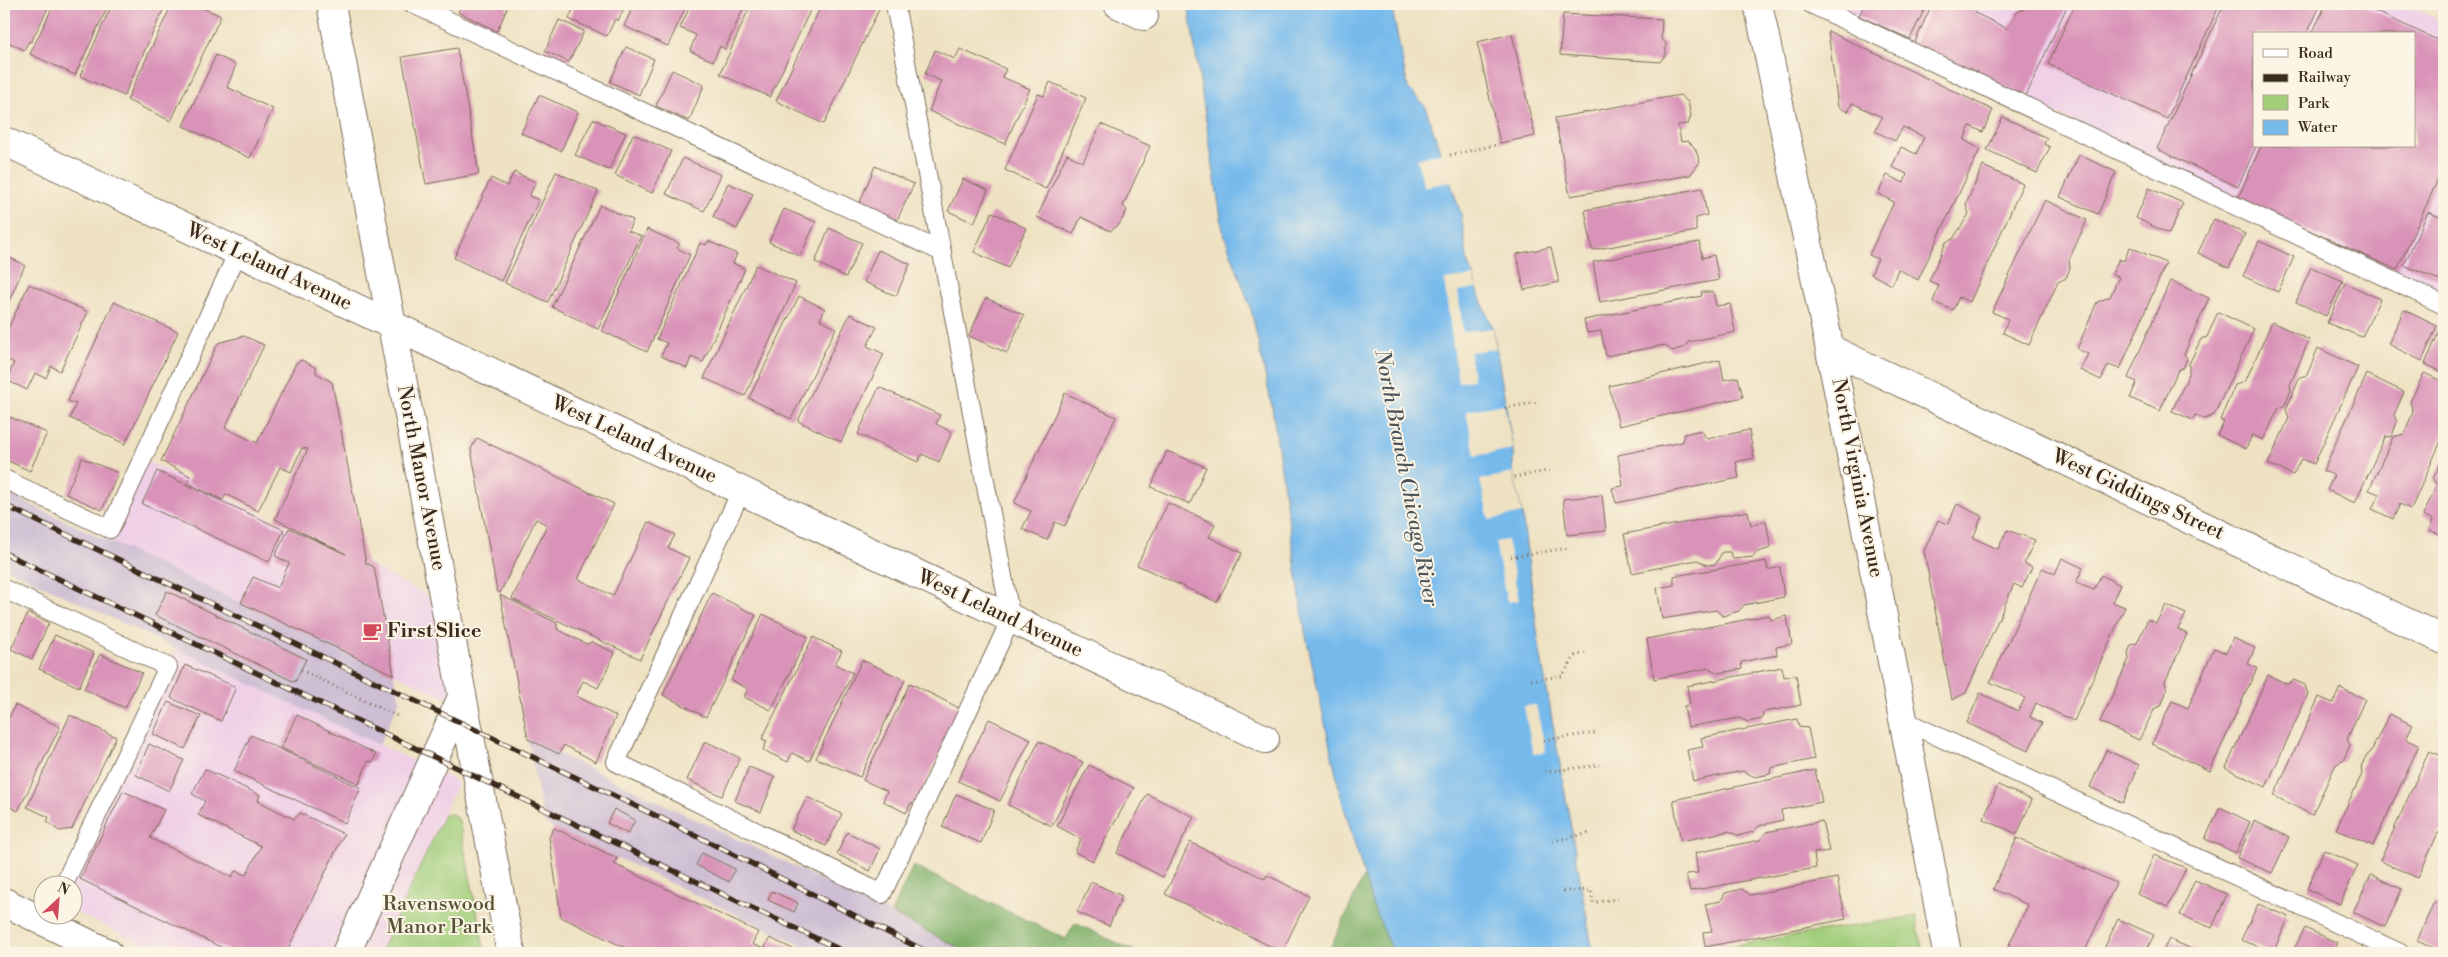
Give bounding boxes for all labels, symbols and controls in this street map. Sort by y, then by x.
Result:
legend [2253,32,2416,148]
text: Road [2298,44,2333,63]
text: Railway [2298,68,2352,87]
text: Park [2298,94,2330,113]
text: Water [2297,118,2338,137]
street label: West Leland Avenue [181,217,356,316]
water label: North Branch Chicago River [1368,346,1444,610]
street label: North Virginia Avenue [1825,376,1889,580]
street label: North Manor Avenue [391,383,451,573]
street label: West Leland Avenue [546,390,721,489]
street label: West Giddings Street [2047,444,2228,546]
street label: West Leland Avenue [912,564,1087,663]
place label: First Slice [387,619,482,644]
cafe icon: First Slice [361,620,383,642]
north arrow [32,874,82,924]
text: N [54,879,72,900]
park label: Ravenswood Manor Park [383,892,496,940]

